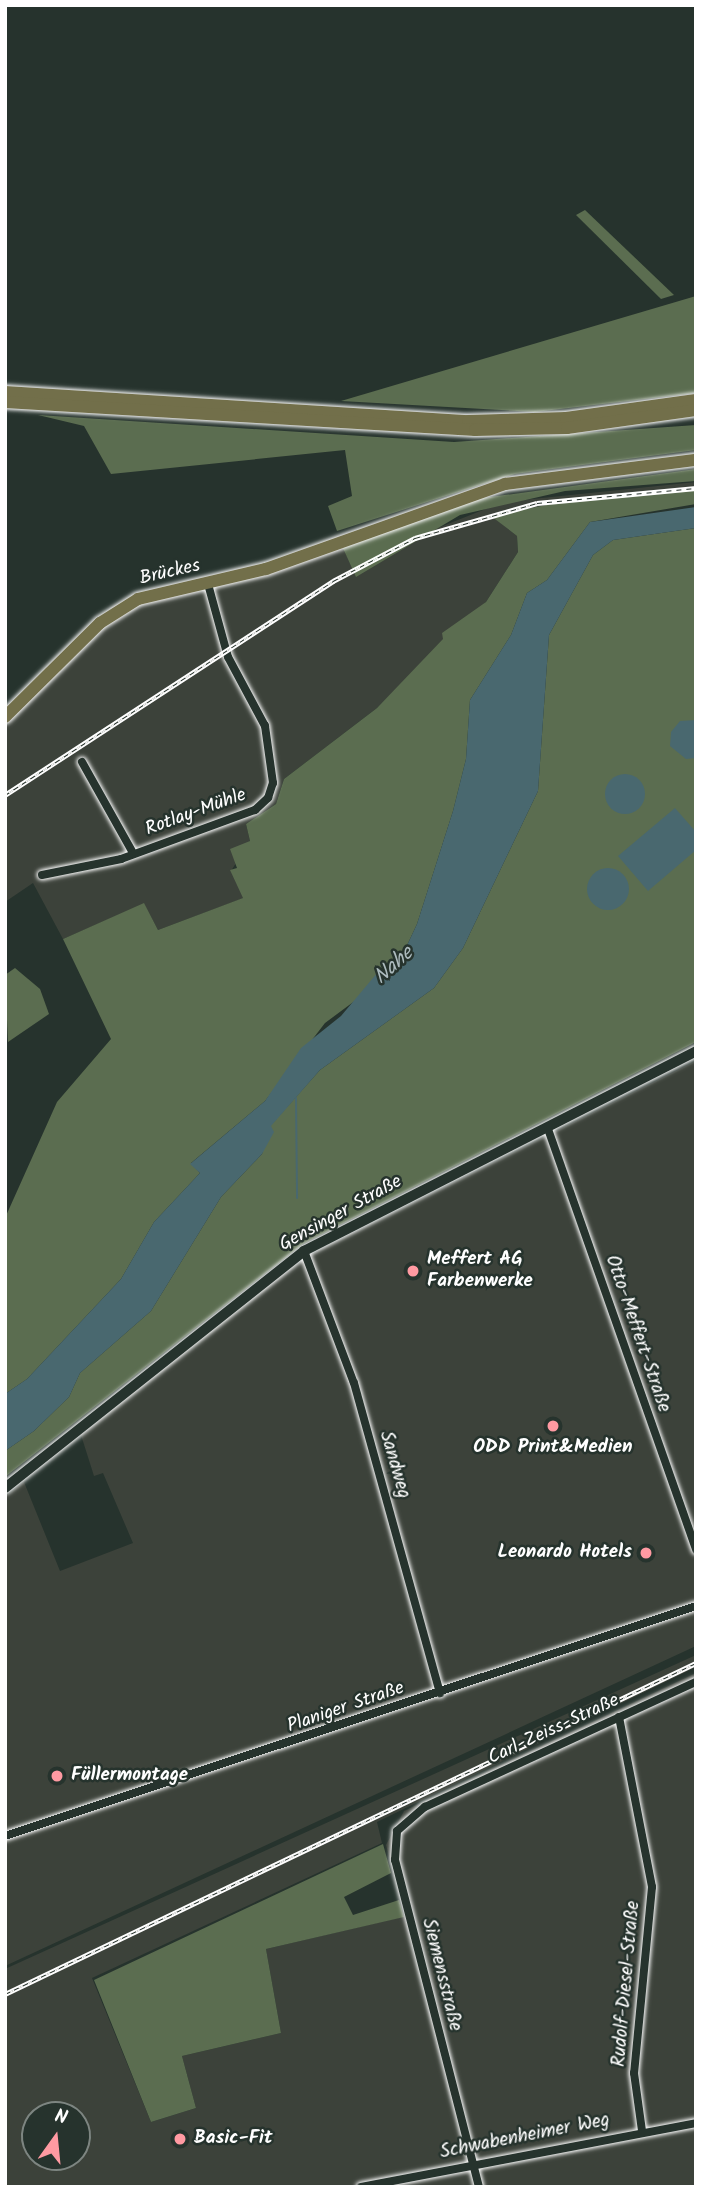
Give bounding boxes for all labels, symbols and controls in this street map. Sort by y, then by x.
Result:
street label: Brückes [137,555,203,591]
street label: Rotlay-Mühle [142,784,250,842]
water label: Nahe [369,942,419,990]
street label: Gensinger Straße [276,1171,406,1257]
place label: Meffert AG Farbenwerke [427,1249,533,1293]
street label: Otto-Meffert-Straße [599,1252,675,1416]
marker: Meffert AG Farbenwerke [405,1263,421,1279]
marker: ODD Print&Medien [545,1418,561,1434]
street label: Sandweg [374,1429,414,1501]
place label: ODD Print&Medien [473,1437,633,1459]
place label: Leonardo Hotels [498,1542,632,1564]
marker: Leonardo Hotels [638,1545,654,1561]
street label: Planiger Straße [284,1677,408,1739]
street label: Carl-Zeiss-Straße [485,1690,623,1770]
place label: Füllermontage [71,1765,188,1787]
marker: Füllermontage [49,1768,65,1784]
street label: Rudolf-Diesel-Straße [608,1900,646,2068]
street label: Siemensstraße [416,1916,466,2034]
north arrow [21,2101,91,2171]
text: N [51,2102,71,2134]
street label: Schwabenheimer Weg [438,2109,612,2165]
place label: Basic-Fit [194,2128,273,2150]
marker: Basic-Fit [172,2131,188,2147]

